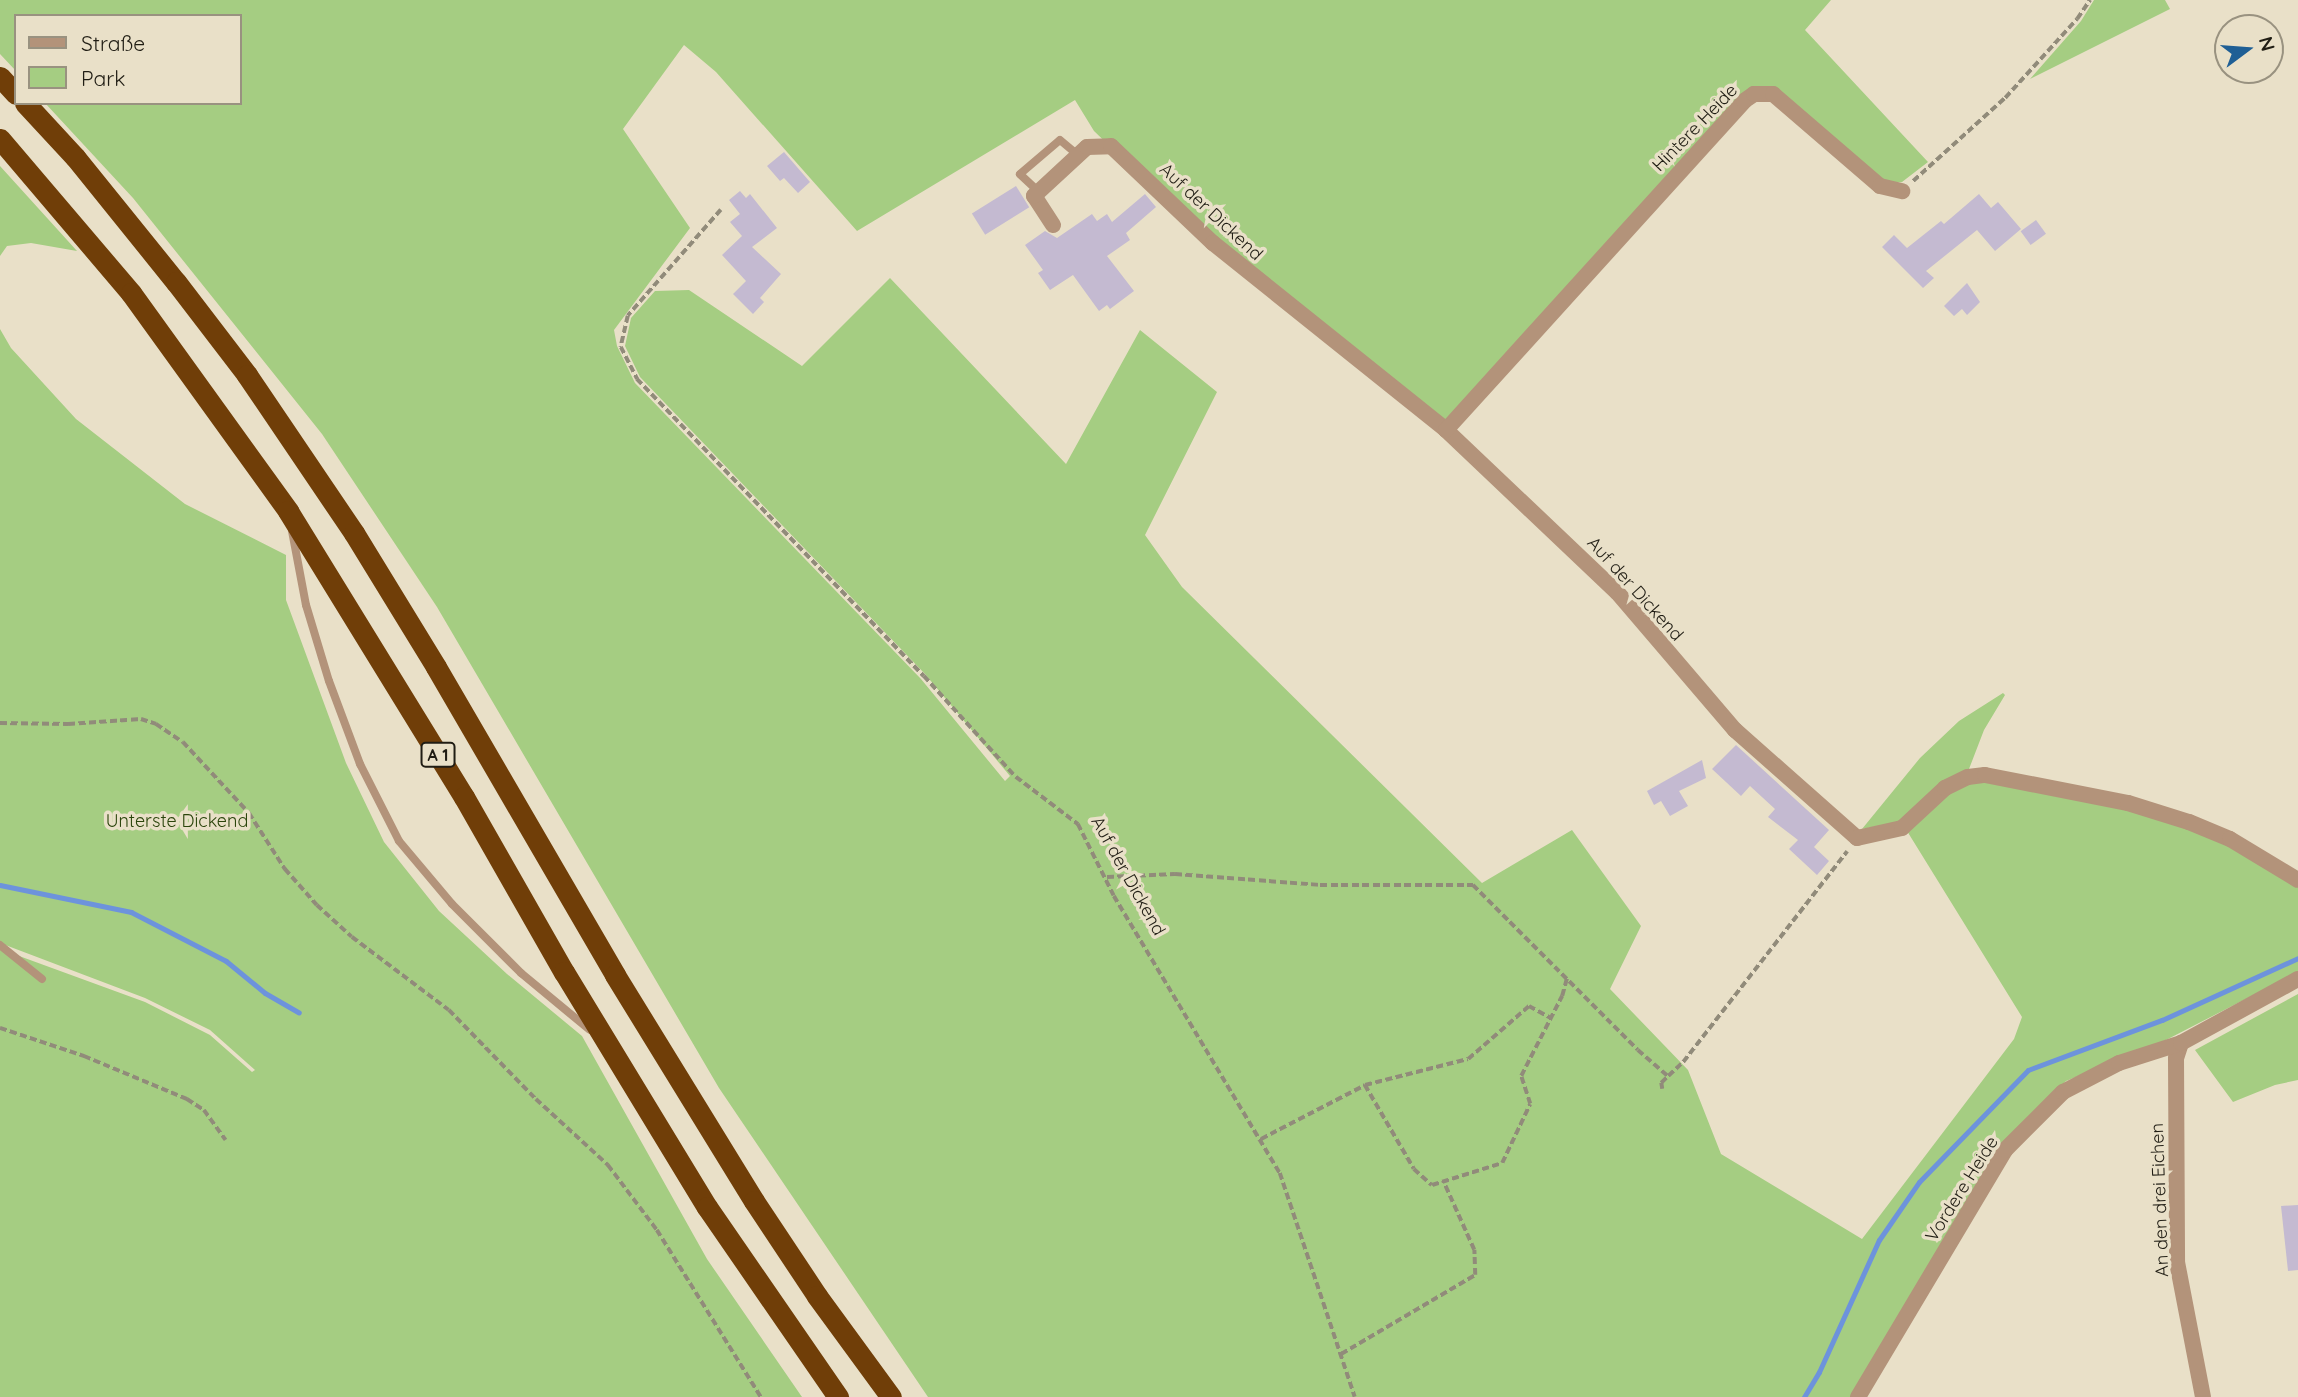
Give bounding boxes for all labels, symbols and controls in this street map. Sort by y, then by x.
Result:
legend [14,14,242,105]
north arrow [2214,14,2284,84]
text: Straße [81,30,145,56]
text: N [2254,34,2281,54]
text: Park [81,65,125,91]
street label: Hintere Heide [1648,80,1742,176]
street label: Auf der Dickend [1155,159,1267,265]
street label: Auf der Dickend [1583,532,1687,646]
road number: A 1 [420,742,456,768]
park label: Unterste Dickend [106,810,248,832]
street label: Auf der Dickend [1086,813,1170,939]
street label: An den drei Eichen [2147,1123,2173,1277]
street label: Vordere Heide [1921,1133,2003,1245]

